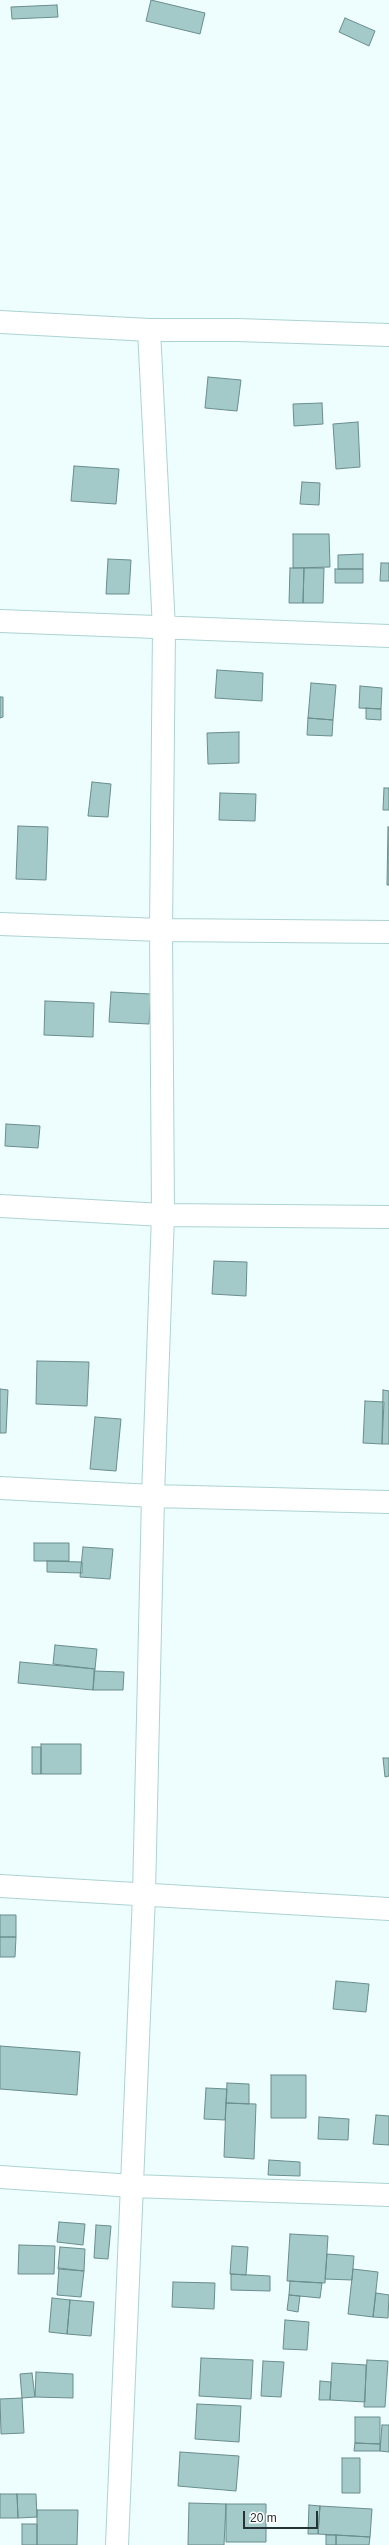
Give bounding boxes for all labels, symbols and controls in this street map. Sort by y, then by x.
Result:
scale bar [245,2503,320,2529]
text: 20 m [250,2511,277,2525]

